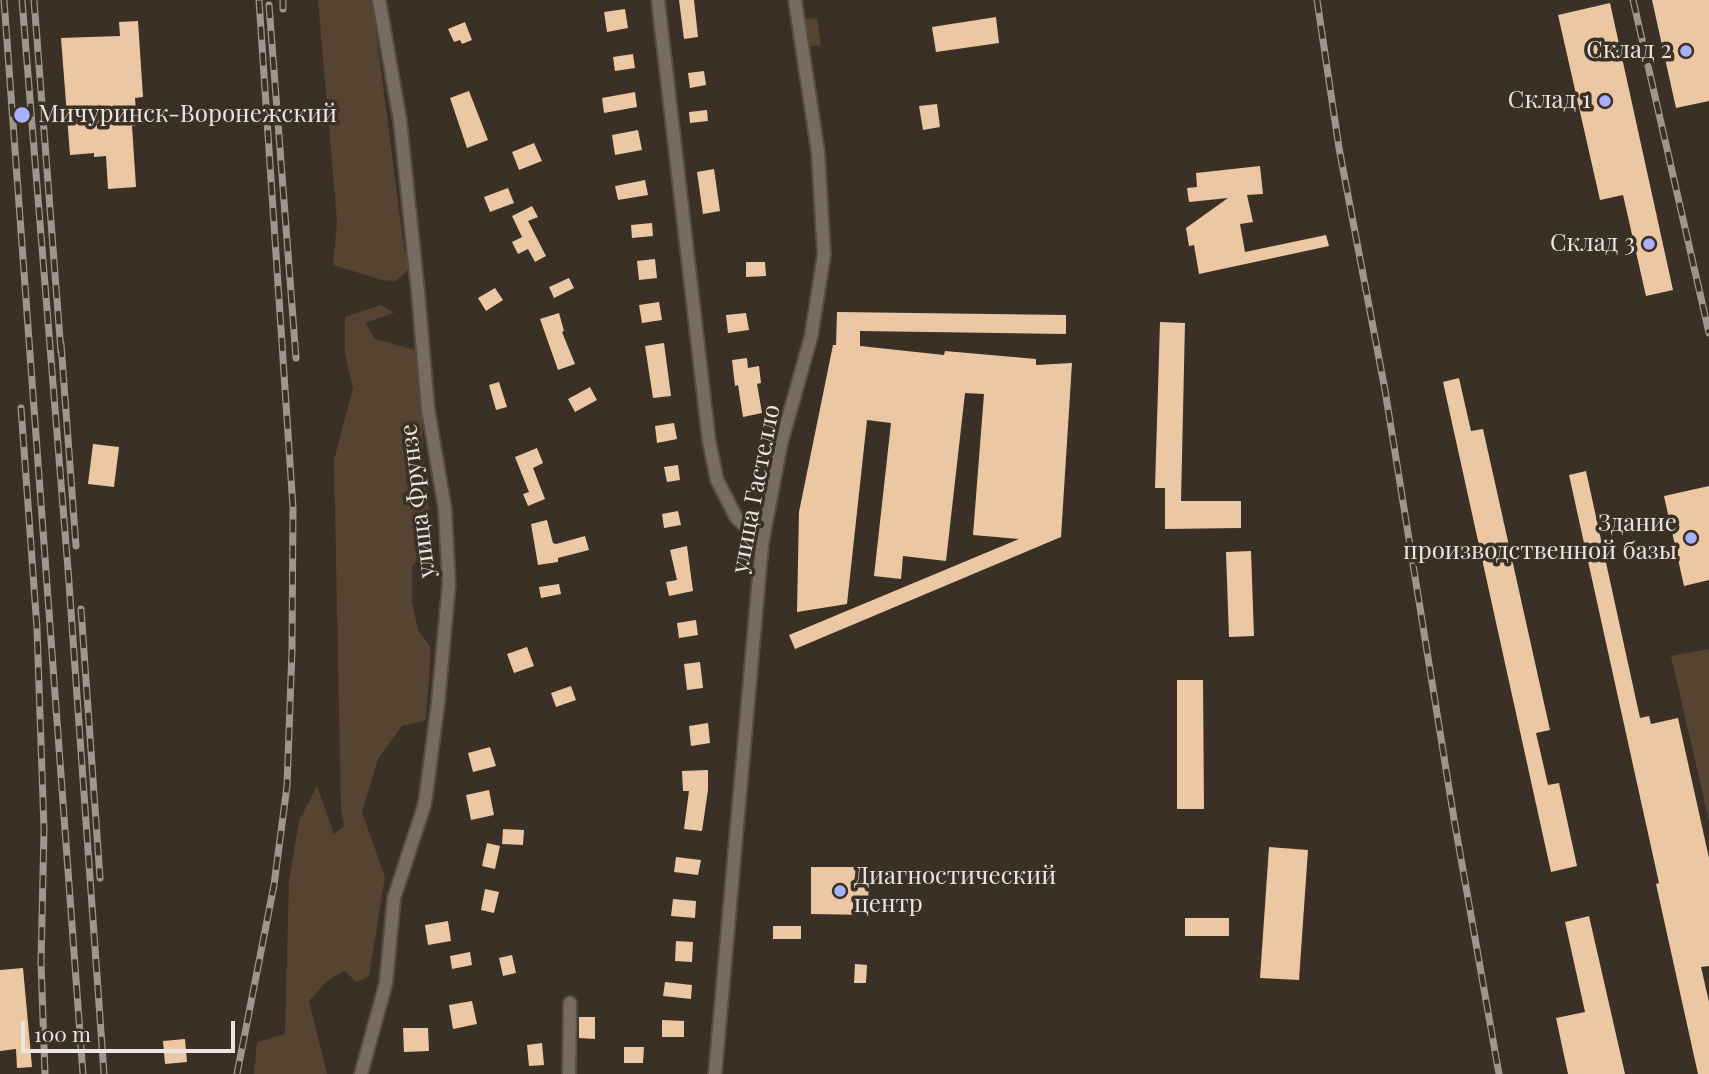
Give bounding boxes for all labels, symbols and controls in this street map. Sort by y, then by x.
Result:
place label: Склад 2 [1586,37,1672,65]
marker: Склад 2 [1678,43,1694,59]
place label: Склад 1 [1508,87,1591,115]
marker: Склад 1 [1597,93,1613,109]
place label: Мичуринск-Воронежский [38,101,337,129]
marker: Мичуринск-Воронежский [12,105,32,125]
place label: Склад 3 [1550,230,1635,258]
marker: Склад 3 [1641,236,1657,252]
street label: улица Гастелло [726,402,786,576]
street label: улица Фрунзе [394,422,442,580]
place label: Здание производственной базы [1403,510,1677,566]
marker: Здание производственной базы [1683,530,1699,546]
place label: Диагностический центр [854,863,1056,919]
marker: Диагностический центр [832,883,848,899]
scale bar [24,1007,238,1052]
text: 100 m [34,1019,91,1047]

